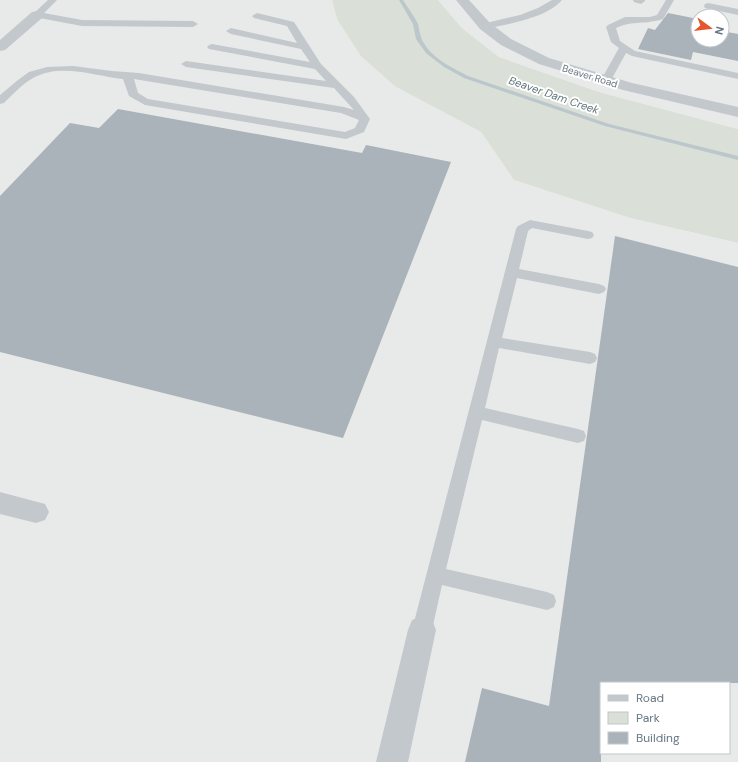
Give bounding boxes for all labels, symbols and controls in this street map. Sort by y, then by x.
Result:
north arrow [690,8,730,48]
text: N [712,25,727,36]
street label: Beaver Road [561,61,619,91]
water label: Beaver Dam Creek [507,73,601,117]
legend [600,682,730,754]
text: Road [636,690,664,706]
text: Park [636,710,660,726]
text: Building [636,730,680,746]

